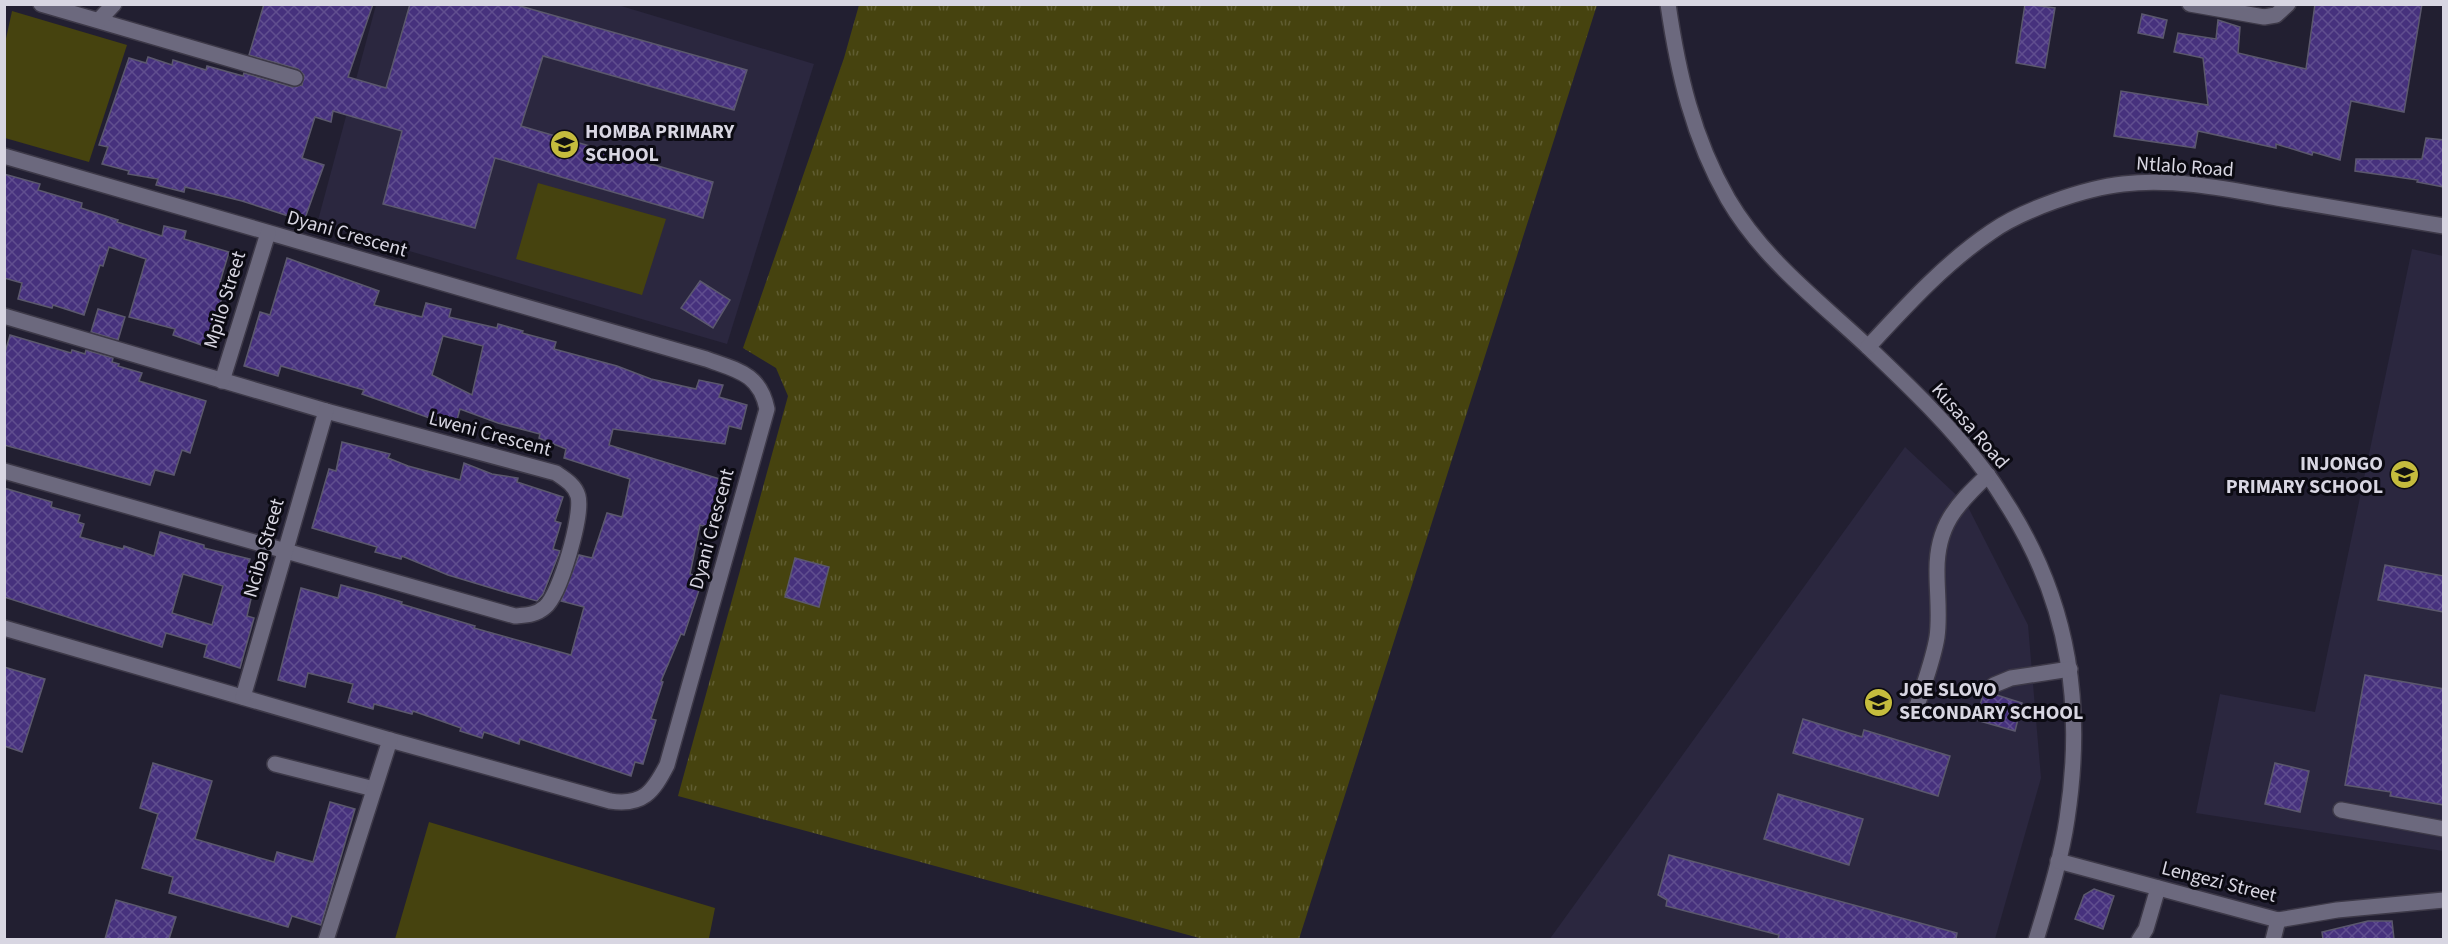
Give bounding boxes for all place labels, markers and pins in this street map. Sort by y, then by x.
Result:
place label: HOMBA PRIMARY SCHOOL [585,118,735,169]
school or university icon: HOMBA PRIMARY SCHOOL [548,128,580,160]
place label: INJONGO PRIMARY SCHOOL [2226,450,2383,501]
school or university icon: INJONGO PRIMARY SCHOOL [2388,459,2420,491]
place label: JOE SLOVO SECONDARY SCHOOL [1899,676,2083,727]
school or university icon: JOE SLOVO SECONDARY SCHOOL [1862,686,1894,718]

